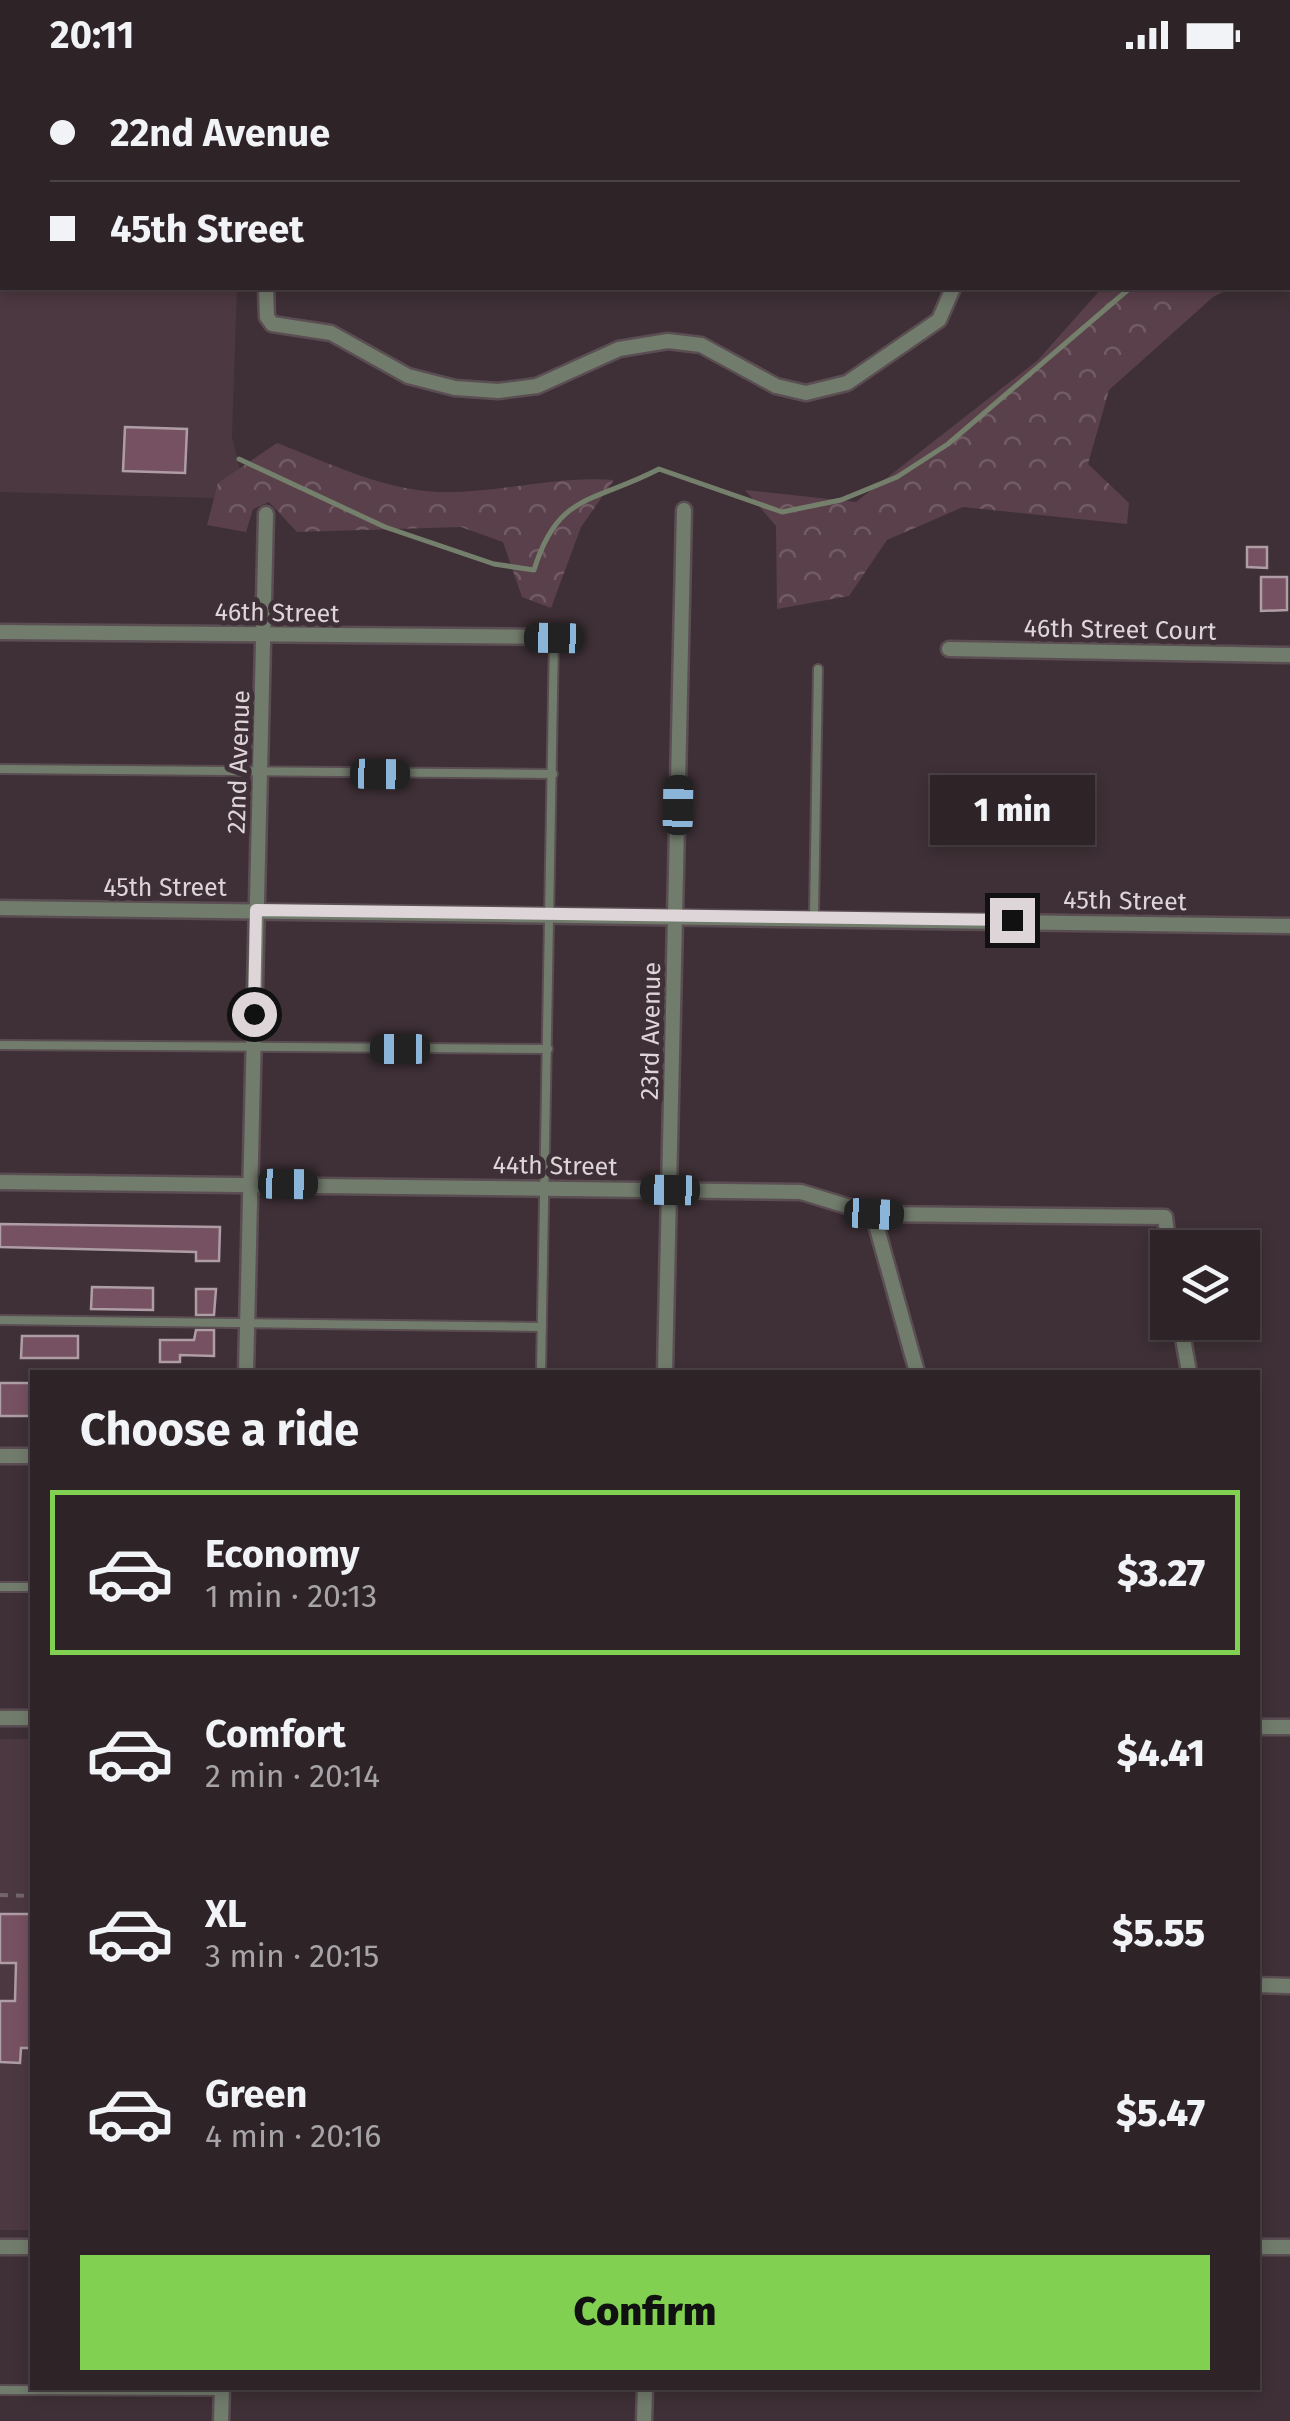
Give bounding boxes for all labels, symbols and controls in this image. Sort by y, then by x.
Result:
text: 20:11 [50,12,134,58]
text: 22nd Avenue [110,110,330,156]
text: 45th Street [110,206,304,252]
street label: 46th Street [214,597,341,629]
street label: 46th Street Court [1023,613,1218,647]
car [524,622,584,654]
street label: 22nd Avenue [221,690,257,834]
car [350,758,410,790]
car [662,775,694,835]
callout: 1 min [930,775,1094,845]
text: 1 min [974,791,1051,829]
street label: 45th Street [103,873,228,903]
street label: 45th Street [1063,885,1188,917]
route end [990,898,1035,943]
street label: 23rd Avenue [635,962,667,1100]
route start [232,992,277,1037]
car [370,1034,430,1064]
street label: 44th Street [492,1150,619,1182]
car [258,1168,318,1200]
car [640,1174,700,1206]
car [843,1197,905,1231]
map controls [1150,1230,1260,1340]
button: layers [1150,1230,1260,1340]
text: Choose a ride [80,1403,359,1457]
icon: car [85,1528,175,1618]
text: Economy [205,1531,360,1577]
text: $3.27 [1117,1550,1205,1596]
text: 1 min · 20:13 [205,1577,377,1615]
icon: car [85,1708,175,1798]
text: Comfort [205,1711,346,1757]
text: $4.41 [1117,1730,1205,1776]
text: 2 min · 20:14 [205,1757,380,1795]
icon: car [85,1888,175,1978]
text: XL [205,1891,247,1937]
text: $5.55 [1112,1910,1205,1956]
text: 3 min · 20:15 [205,1937,379,1975]
icon: car [85,2068,175,2158]
text: Green [205,2071,308,2117]
text: $5.47 [1116,2090,1205,2136]
text: 4 min · 20:16 [205,2117,381,2155]
button: Confirm [80,2255,1210,2370]

